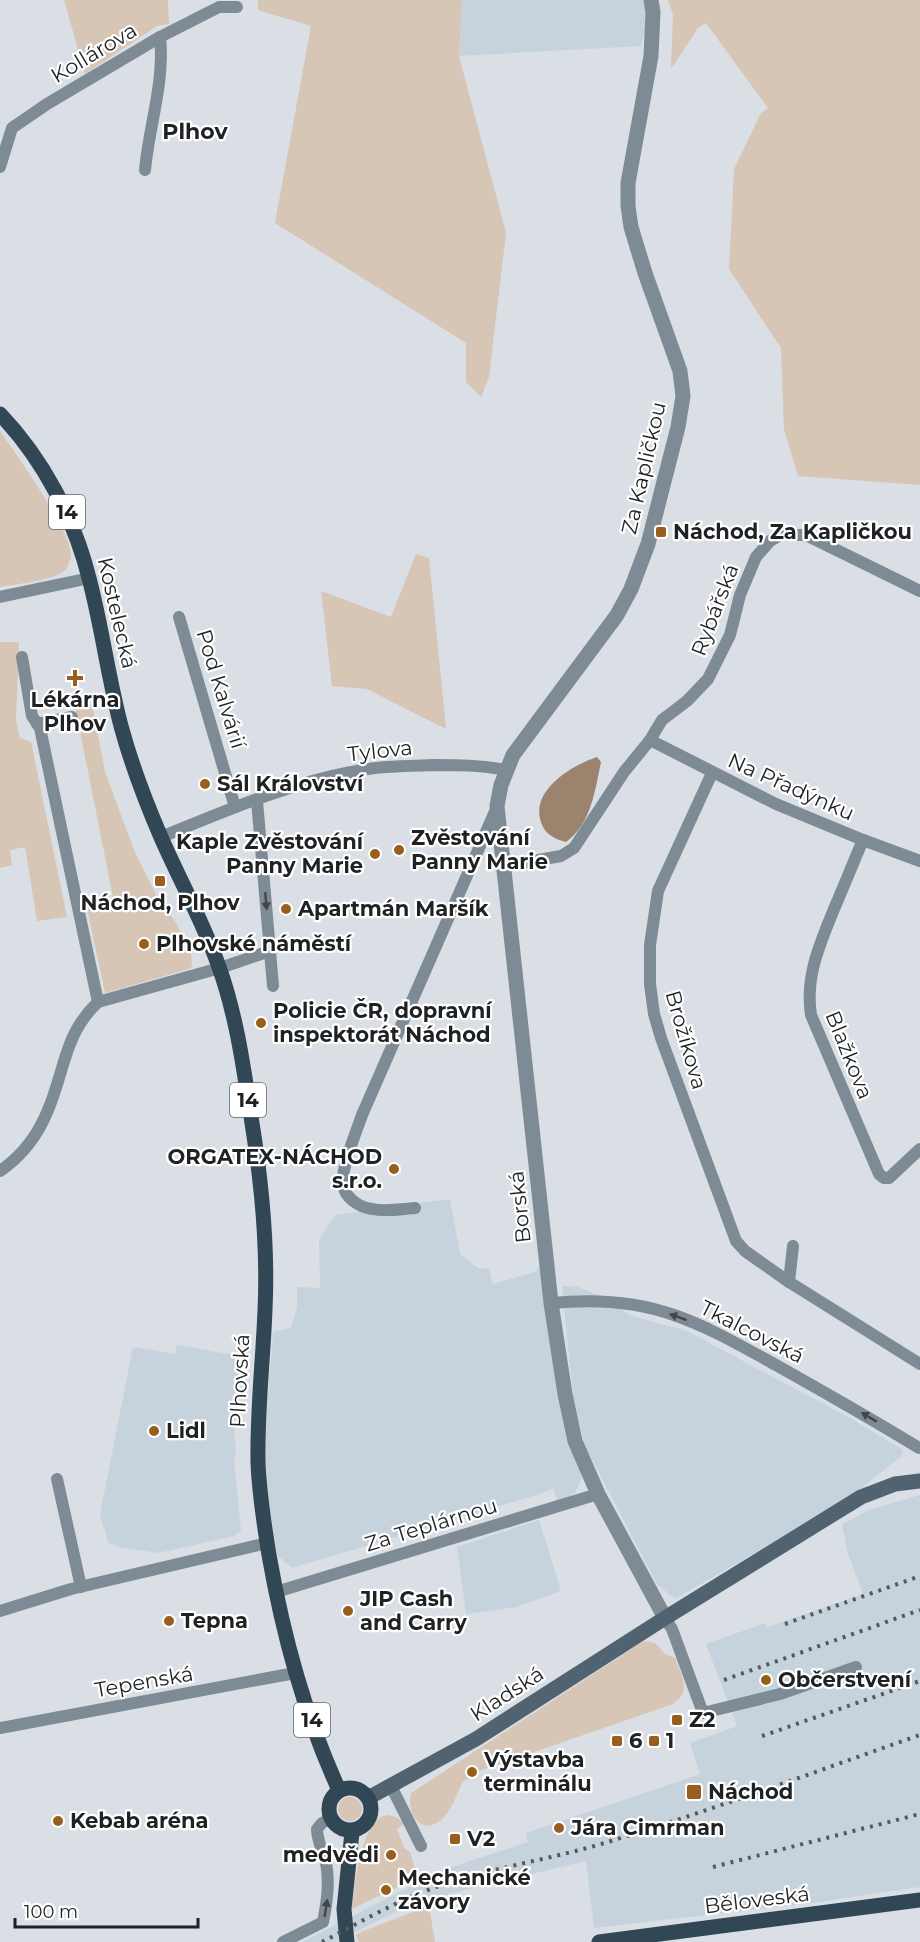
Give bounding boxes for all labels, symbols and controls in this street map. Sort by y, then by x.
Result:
street label: Kollárova [46,17,141,88]
district label: Plhov [162,118,228,145]
street label: Za Kapličkou [616,399,671,537]
road number: 14 [49,495,85,529]
place label: Náchod, Za Kapličkou [673,519,912,544]
marker: Náchod, Za Kapličkou [654,525,668,539]
street label: Kostelecká [93,555,142,671]
street label: Rybářská [686,560,743,659]
street label: Pod Kalvárií [191,626,252,753]
marker: Lékárna Plhov [68,671,82,685]
place label: Lékárna Plhov [31,687,119,736]
street label: Tylova [346,735,414,766]
street label: Na Přadýnku [724,748,858,826]
place label: Sál Království [217,771,365,796]
marker: Sál Království [198,777,212,791]
place label: Zvěstování Panny Marie [411,825,548,874]
place label: Kaple Zvěstování Panny Marie [176,829,365,878]
marker: Zvěstování Panny Marie [392,843,406,857]
marker: Kaple Zvěstování Panny Marie [368,847,382,861]
marker: Náchod, Plhov [153,874,167,888]
place label: Náchod, Plhov [81,890,240,915]
one-way arrow [261,891,271,910]
place label: Apartmán Maršík [297,896,489,921]
marker: Apartmán Maršík [279,902,293,916]
place label: Plhovské náměstí [156,931,353,956]
marker: Plhovské náměstí [137,937,151,951]
street label: Brožíkova [660,988,713,1092]
place label: Policie ČR, dopravní inspektorát Náchod [273,998,493,1047]
street label: Blažkova [820,1007,878,1103]
marker: Policie ČR, dopravní inspektorát Náchod [254,1016,268,1030]
road number: 14 [230,1083,266,1117]
place label: ORGATEX-NÁCHOD s.r.o. [168,1144,382,1193]
marker: ORGATEX-NÁCHOD s.r.o. [387,1162,401,1176]
street label: Borská [503,1170,536,1244]
street label: Tkalcovská [696,1295,808,1368]
one-way arrow [669,1311,687,1321]
street label: Plhovská [225,1333,254,1429]
one-way arrow [861,1412,877,1423]
place label: Lidl [166,1418,206,1443]
marker: Lidl [147,1424,161,1438]
street label: Za Teplárnou [362,1493,500,1557]
place label: JIP Cash and Carry [359,1586,467,1635]
marker: JIP Cash and Carry [341,1604,355,1618]
place label: Tepna [181,1608,248,1633]
marker: Tepna [162,1614,176,1628]
street label: Tepenská [93,1661,195,1702]
street label: Kladská [465,1661,548,1726]
place label: Občerstvení [778,1667,913,1692]
marker: Občerstvení [759,1673,773,1687]
road number: 14 [294,1703,330,1737]
place label: Z2 [689,1707,715,1732]
marker: Z2 [670,1713,684,1727]
place label: 6 [629,1728,642,1753]
place label: 1 [666,1728,674,1753]
marker: 6 [610,1734,624,1748]
marker: 1 [647,1734,661,1748]
place label: Výstavba terminálu [483,1747,592,1796]
marker: Výstavba terminálu [465,1765,479,1779]
place label: Náchod [708,1779,793,1804]
marker: Náchod [685,1783,703,1801]
place label: Kebab aréna [70,1808,209,1833]
marker: Kebab aréna [51,1814,65,1828]
place label: Jára Cimrman [570,1815,724,1840]
marker: Jára Cimrman [552,1821,566,1835]
place label: V2 [466,1826,495,1851]
marker: V2 [448,1832,462,1846]
place label: medvědi [283,1842,379,1867]
marker: medvědi [384,1848,398,1862]
place label: Mechanické závory [398,1865,531,1914]
street label: Běloveská [703,1881,811,1918]
marker: Mechanické závory [379,1883,393,1897]
scale bar [15,1891,198,1929]
one-way arrow [321,1899,330,1918]
text: 100 m [24,1901,78,1923]

